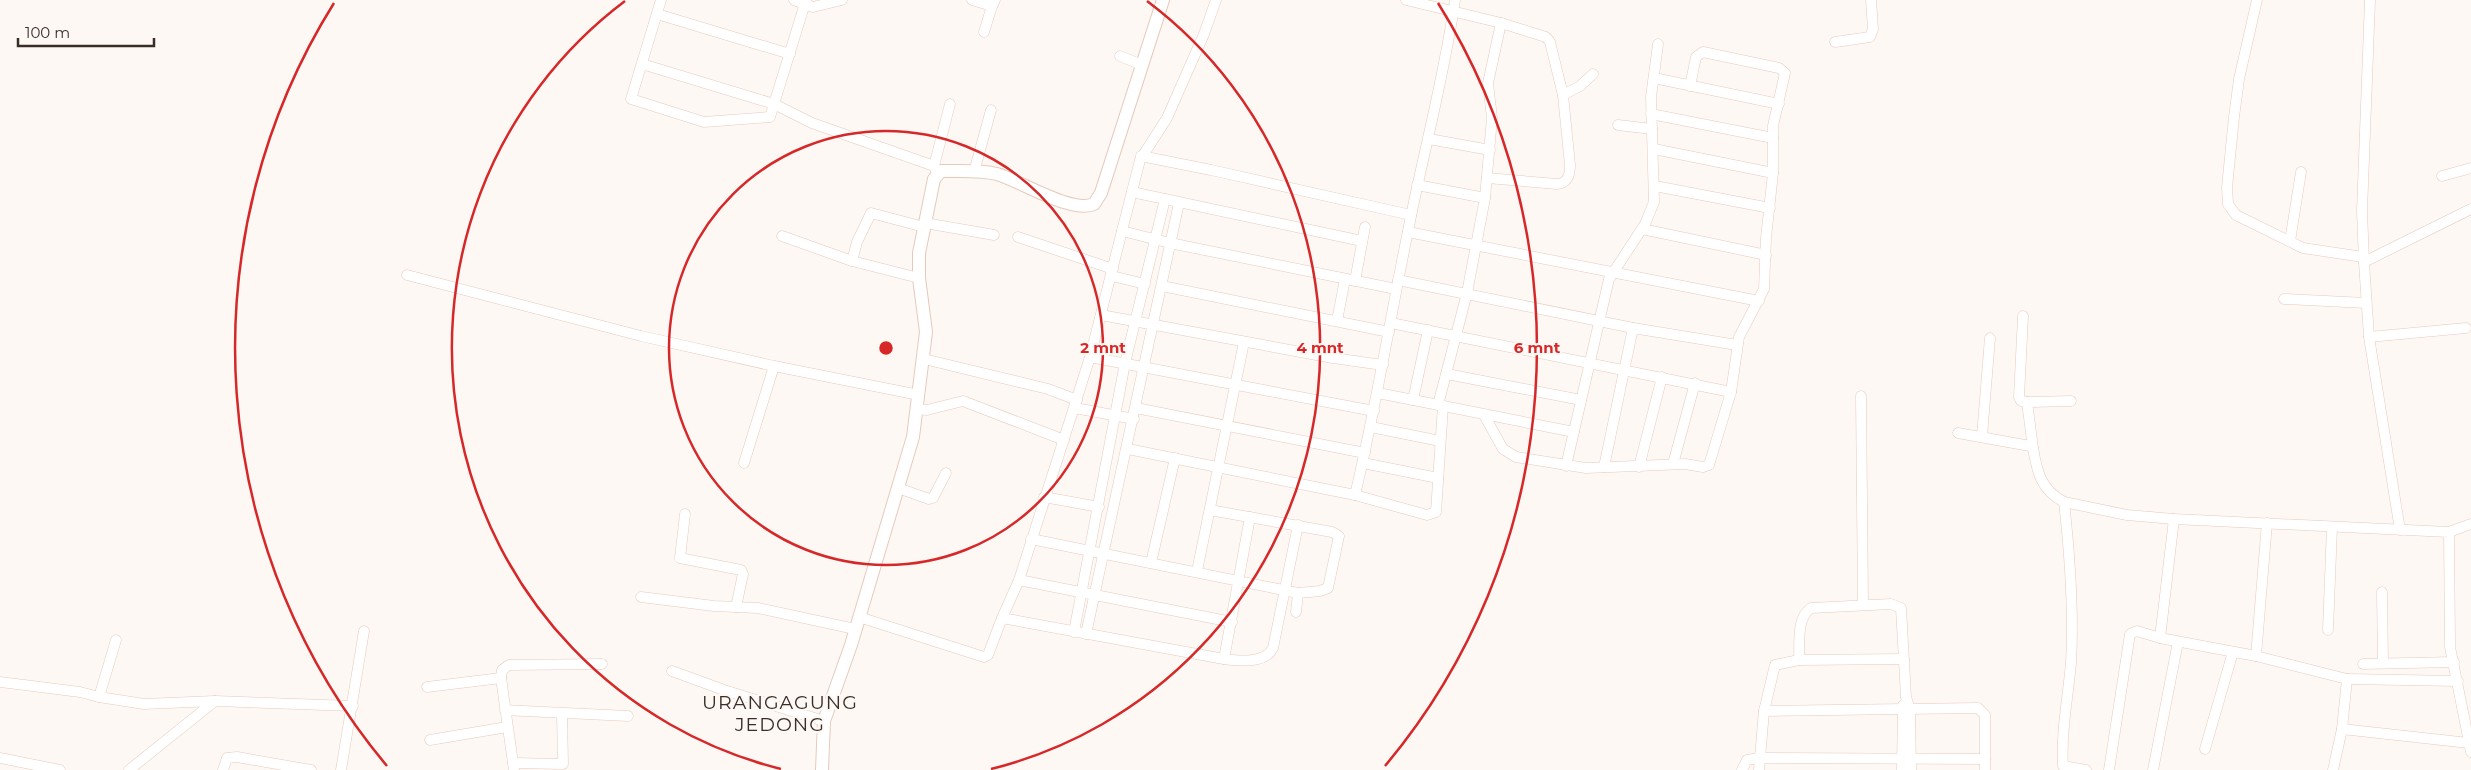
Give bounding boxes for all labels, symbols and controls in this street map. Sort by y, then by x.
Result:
scale bar [18,15,154,47]
text: 100 m [25,23,70,42]
text: 2 mnt [1080,338,1126,357]
text: 4 mnt [1296,338,1344,357]
text: 6 mnt [1514,338,1561,357]
centre of rings [877,339,895,357]
district label: URANGAGUNG JEDONG [702,691,858,736]

